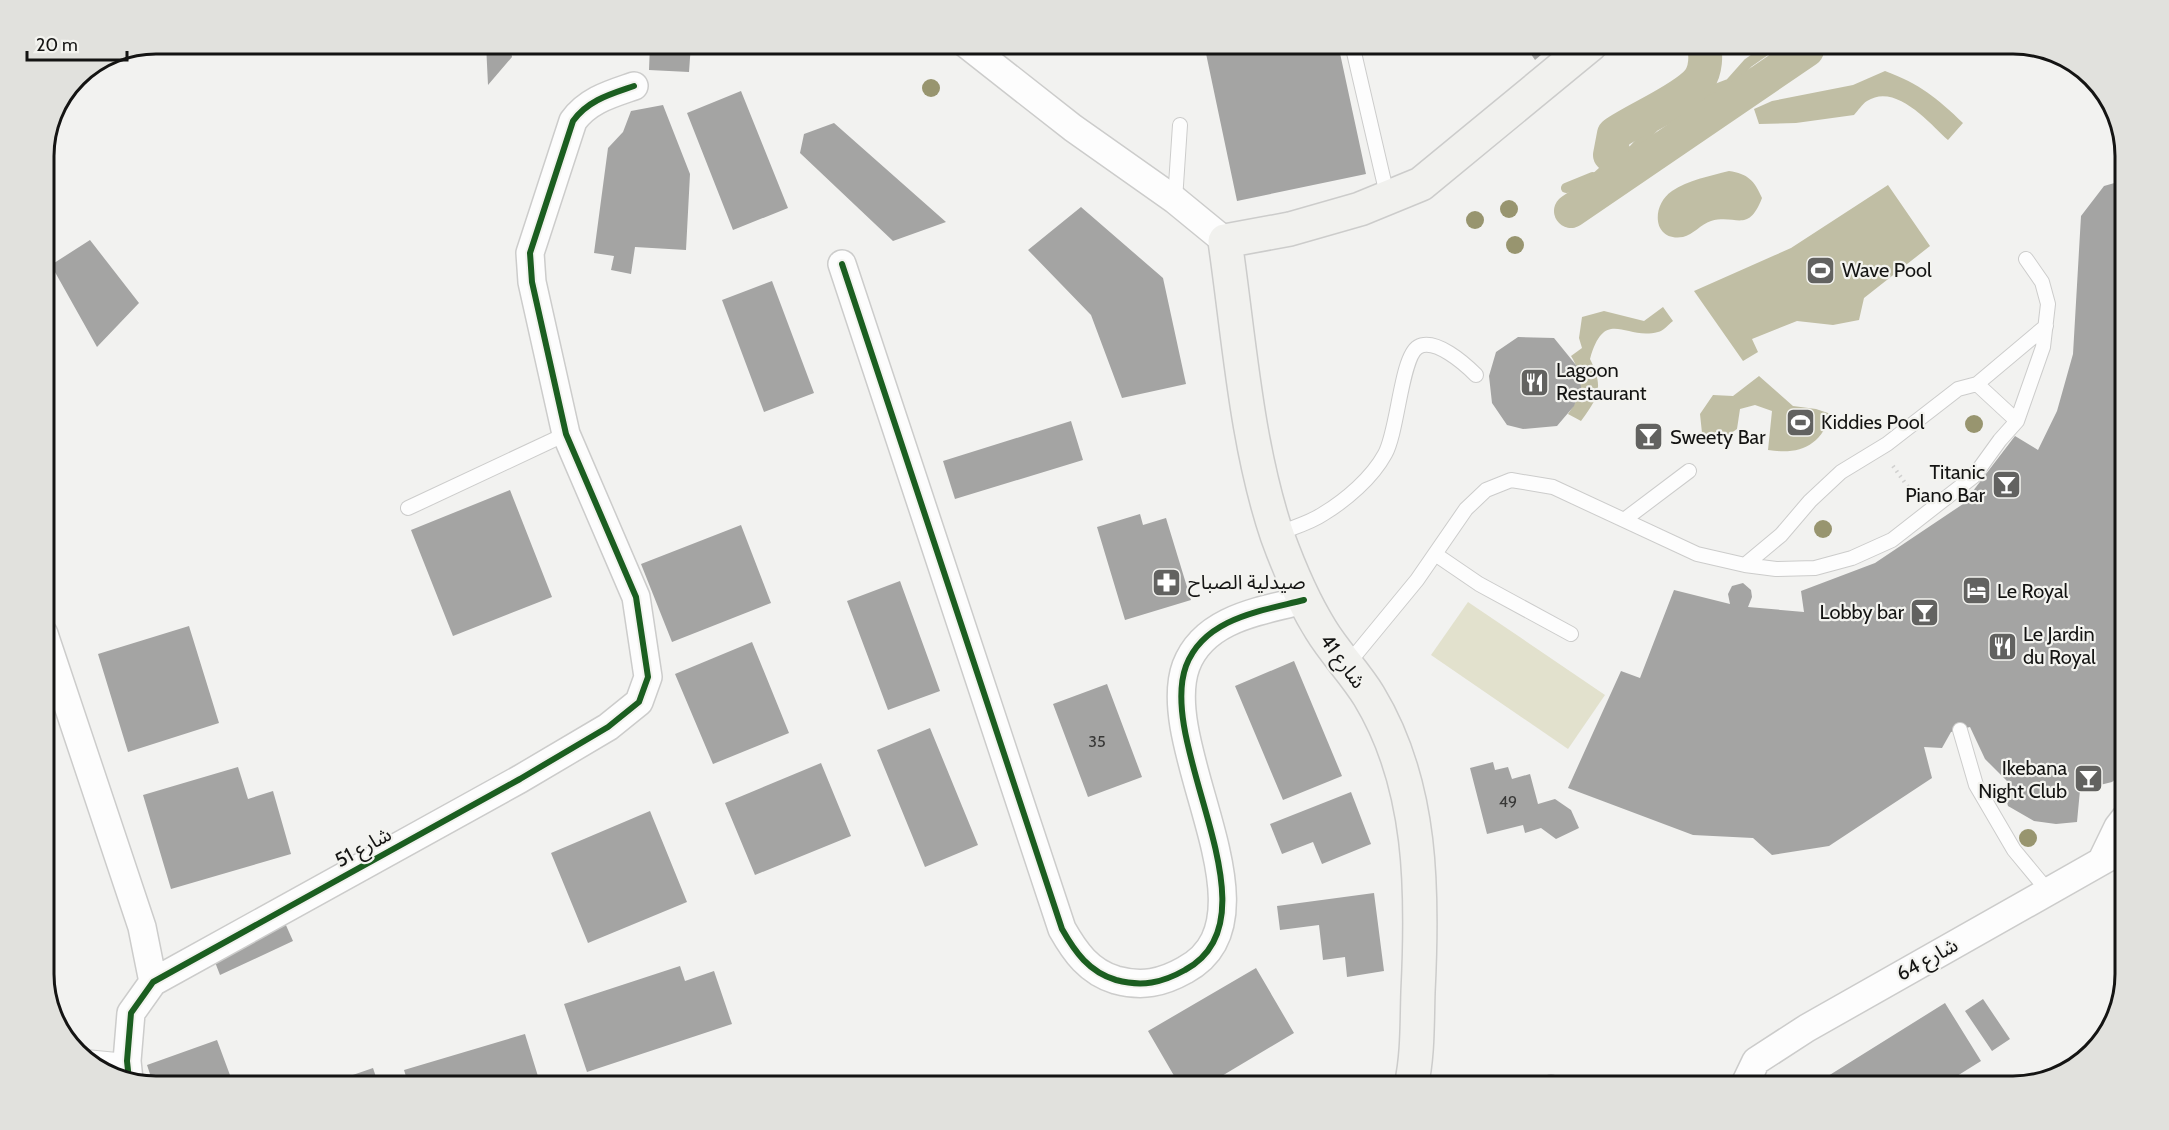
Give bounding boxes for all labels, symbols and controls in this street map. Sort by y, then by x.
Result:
scale bar [27,24,128,62]
text: 20 m [36,34,78,56]
sports icon: Wave Pool [1805,254,1837,286]
place label: Wave Pool [1842,258,1932,282]
place label: Lagoon Restaurant [1556,358,1647,405]
restaurant icon: Lagoon Restaurant [1519,366,1551,398]
sports icon: Kiddies Pool [1784,406,1816,438]
place label: Kiddies Pool [1821,410,1925,434]
bar icon: Sweety Bar [1633,421,1665,453]
place label: Sweety Bar [1670,425,1766,449]
place label: Titanic Piano Bar [1905,460,1986,507]
bar icon: Titanic Piano Bar [1990,468,2022,500]
pharmacy icon: صيدلية الصباح [1151,566,1183,598]
place label: صيدلية الصباح [1188,570,1305,597]
hotel icon: Le Royal [1960,575,1992,607]
place label: Le Royal [1997,579,2069,603]
bar icon: Lobby bar [1909,596,1941,628]
place label: Lobby bar [1820,600,1905,624]
place label: Le Jardin du Royal [2023,622,2096,669]
street label: شارع 41 [1313,629,1371,695]
restaurant icon: Le Jardin du Royal [1986,630,2018,662]
house number: 35 [1088,732,1106,751]
place label: Ikebana Night Club [1978,756,2067,803]
bar icon: Ikebana Night Club [2072,763,2104,795]
house number: 49 [1499,792,1517,811]
street label: شارع 51 [331,822,397,875]
street label: شارع 64 [1892,932,1963,988]

